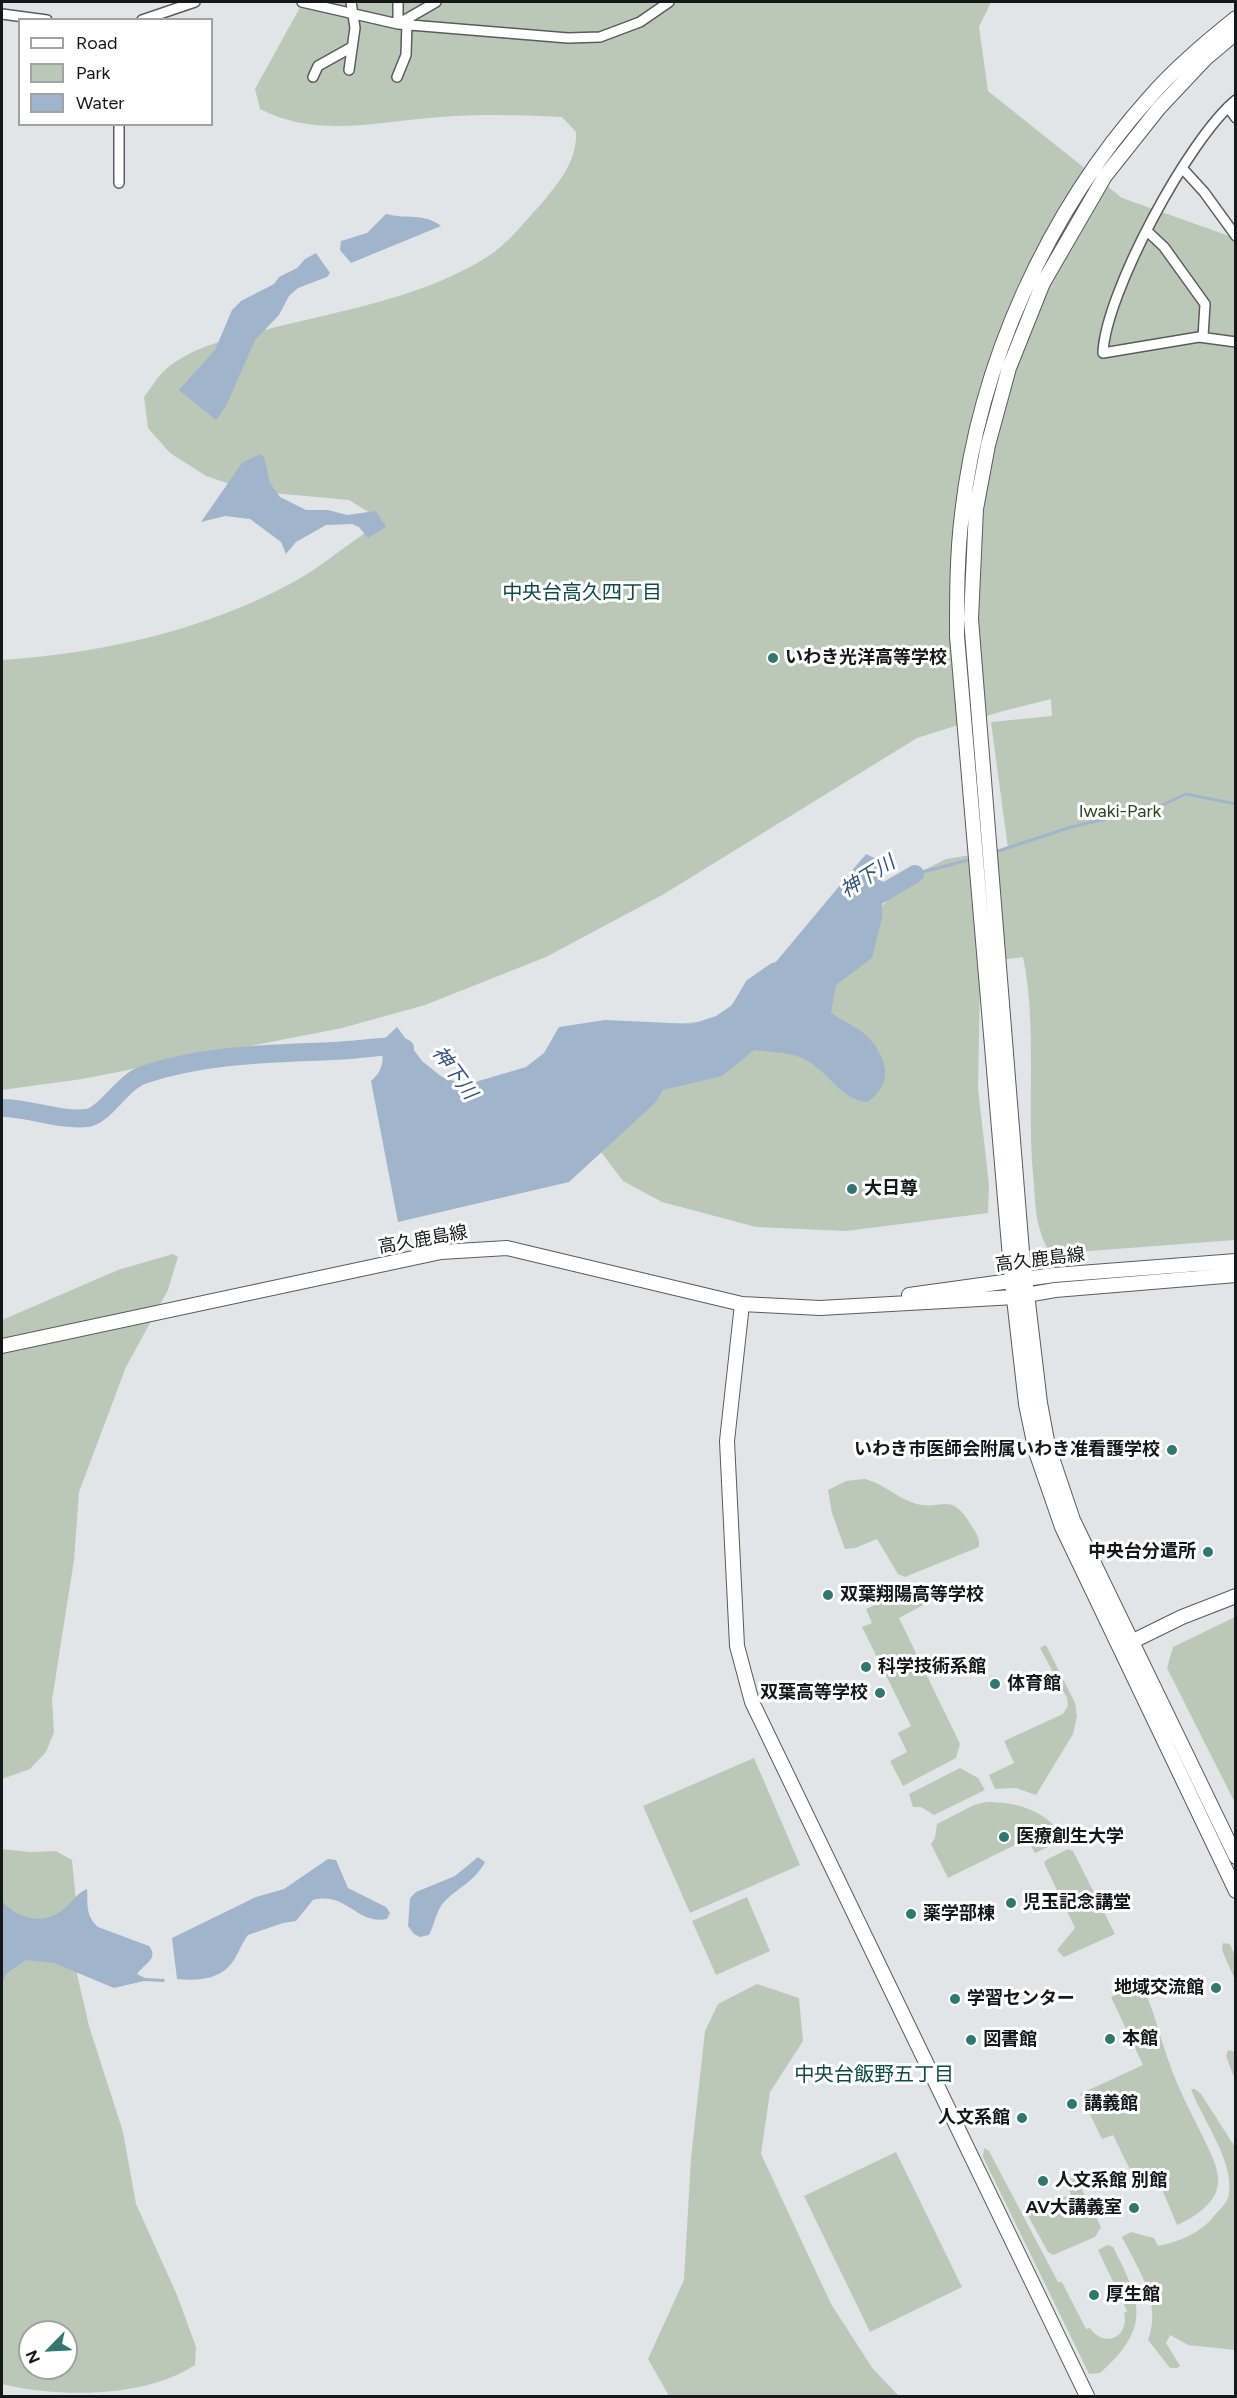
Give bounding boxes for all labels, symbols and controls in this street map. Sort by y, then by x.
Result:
legend [18,18,213,126]
text: Road [76,32,117,54]
text: Park [76,62,110,84]
text: Water [76,92,124,114]
district label: 中央台高久四丁目 [502,581,662,605]
place label: いわき光洋高等学校 [785,647,947,669]
marker: いわき光洋高等学校 [766,651,780,665]
park label: Iwaki-Park [1079,801,1161,823]
water label: 神下川 [836,851,900,903]
water label: 神下川 [427,1042,481,1104]
place label: 大日尊 [864,1178,918,1200]
marker: 大日尊 [845,1182,859,1196]
street label: 高久鹿島線 [377,1222,469,1258]
street label: 高久鹿島線 [994,1244,1086,1276]
place label: いわき市医師会附属いわき准看護学校 [854,1439,1160,1461]
marker: いわき市医師会附属いわき准看護学校 [1165,1443,1179,1457]
place label: 中央台分遣所 [1088,1541,1196,1563]
marker: 中央台分遣所 [1201,1545,1215,1559]
place label: 双葉翔陽高等学校 [840,1584,984,1606]
marker: 双葉翔陽高等学校 [821,1588,835,1602]
place label: 科学技術系館 [878,1656,986,1678]
marker: 科学技術系館 [859,1660,873,1674]
place label: 体育館 [1007,1673,1061,1695]
marker: 体育館 [988,1677,1002,1691]
place label: 双葉高等学校 [760,1682,868,1704]
marker: 双葉高等学校 [873,1686,887,1700]
place label: 医療創生大学 [1016,1826,1124,1848]
marker: 医療創生大学 [997,1830,1011,1844]
place label: 児玉記念講堂 [1023,1892,1131,1914]
marker: 児玉記念講堂 [1004,1896,1018,1910]
place label: 薬学部棟 [923,1903,995,1925]
marker: 薬学部棟 [904,1907,918,1921]
place label: 地域交流館 [1114,1977,1204,1999]
marker: 地域交流館 [1209,1981,1223,1995]
place label: 学習センター [967,1988,1075,2010]
marker: 学習センター [948,1992,962,2006]
place label: 本館 [1122,2028,1158,2050]
place label: 図書館 [983,2029,1037,2051]
marker: 本館 [1103,2032,1117,2046]
marker: 図書館 [964,2033,978,2047]
district label: 中央台飯野五丁目 [794,2063,954,2087]
place label: 講義館 [1084,2093,1138,2115]
marker: 講義館 [1065,2097,1079,2111]
place label: 人文系館 [938,2107,1010,2129]
marker: 人文系館 [1015,2111,1029,2125]
place label: 人文系館 別館 [1055,2170,1167,2192]
marker: 人文系館 別館 [1036,2174,1050,2188]
place label: AV大講義室 [1026,2197,1122,2219]
marker: AV大講義室 [1127,2201,1141,2215]
place label: 厚生館 [1106,2284,1160,2306]
marker: 厚生館 [1087,2288,1101,2302]
north arrow [18,2320,78,2380]
text: N [22,2347,44,2366]

